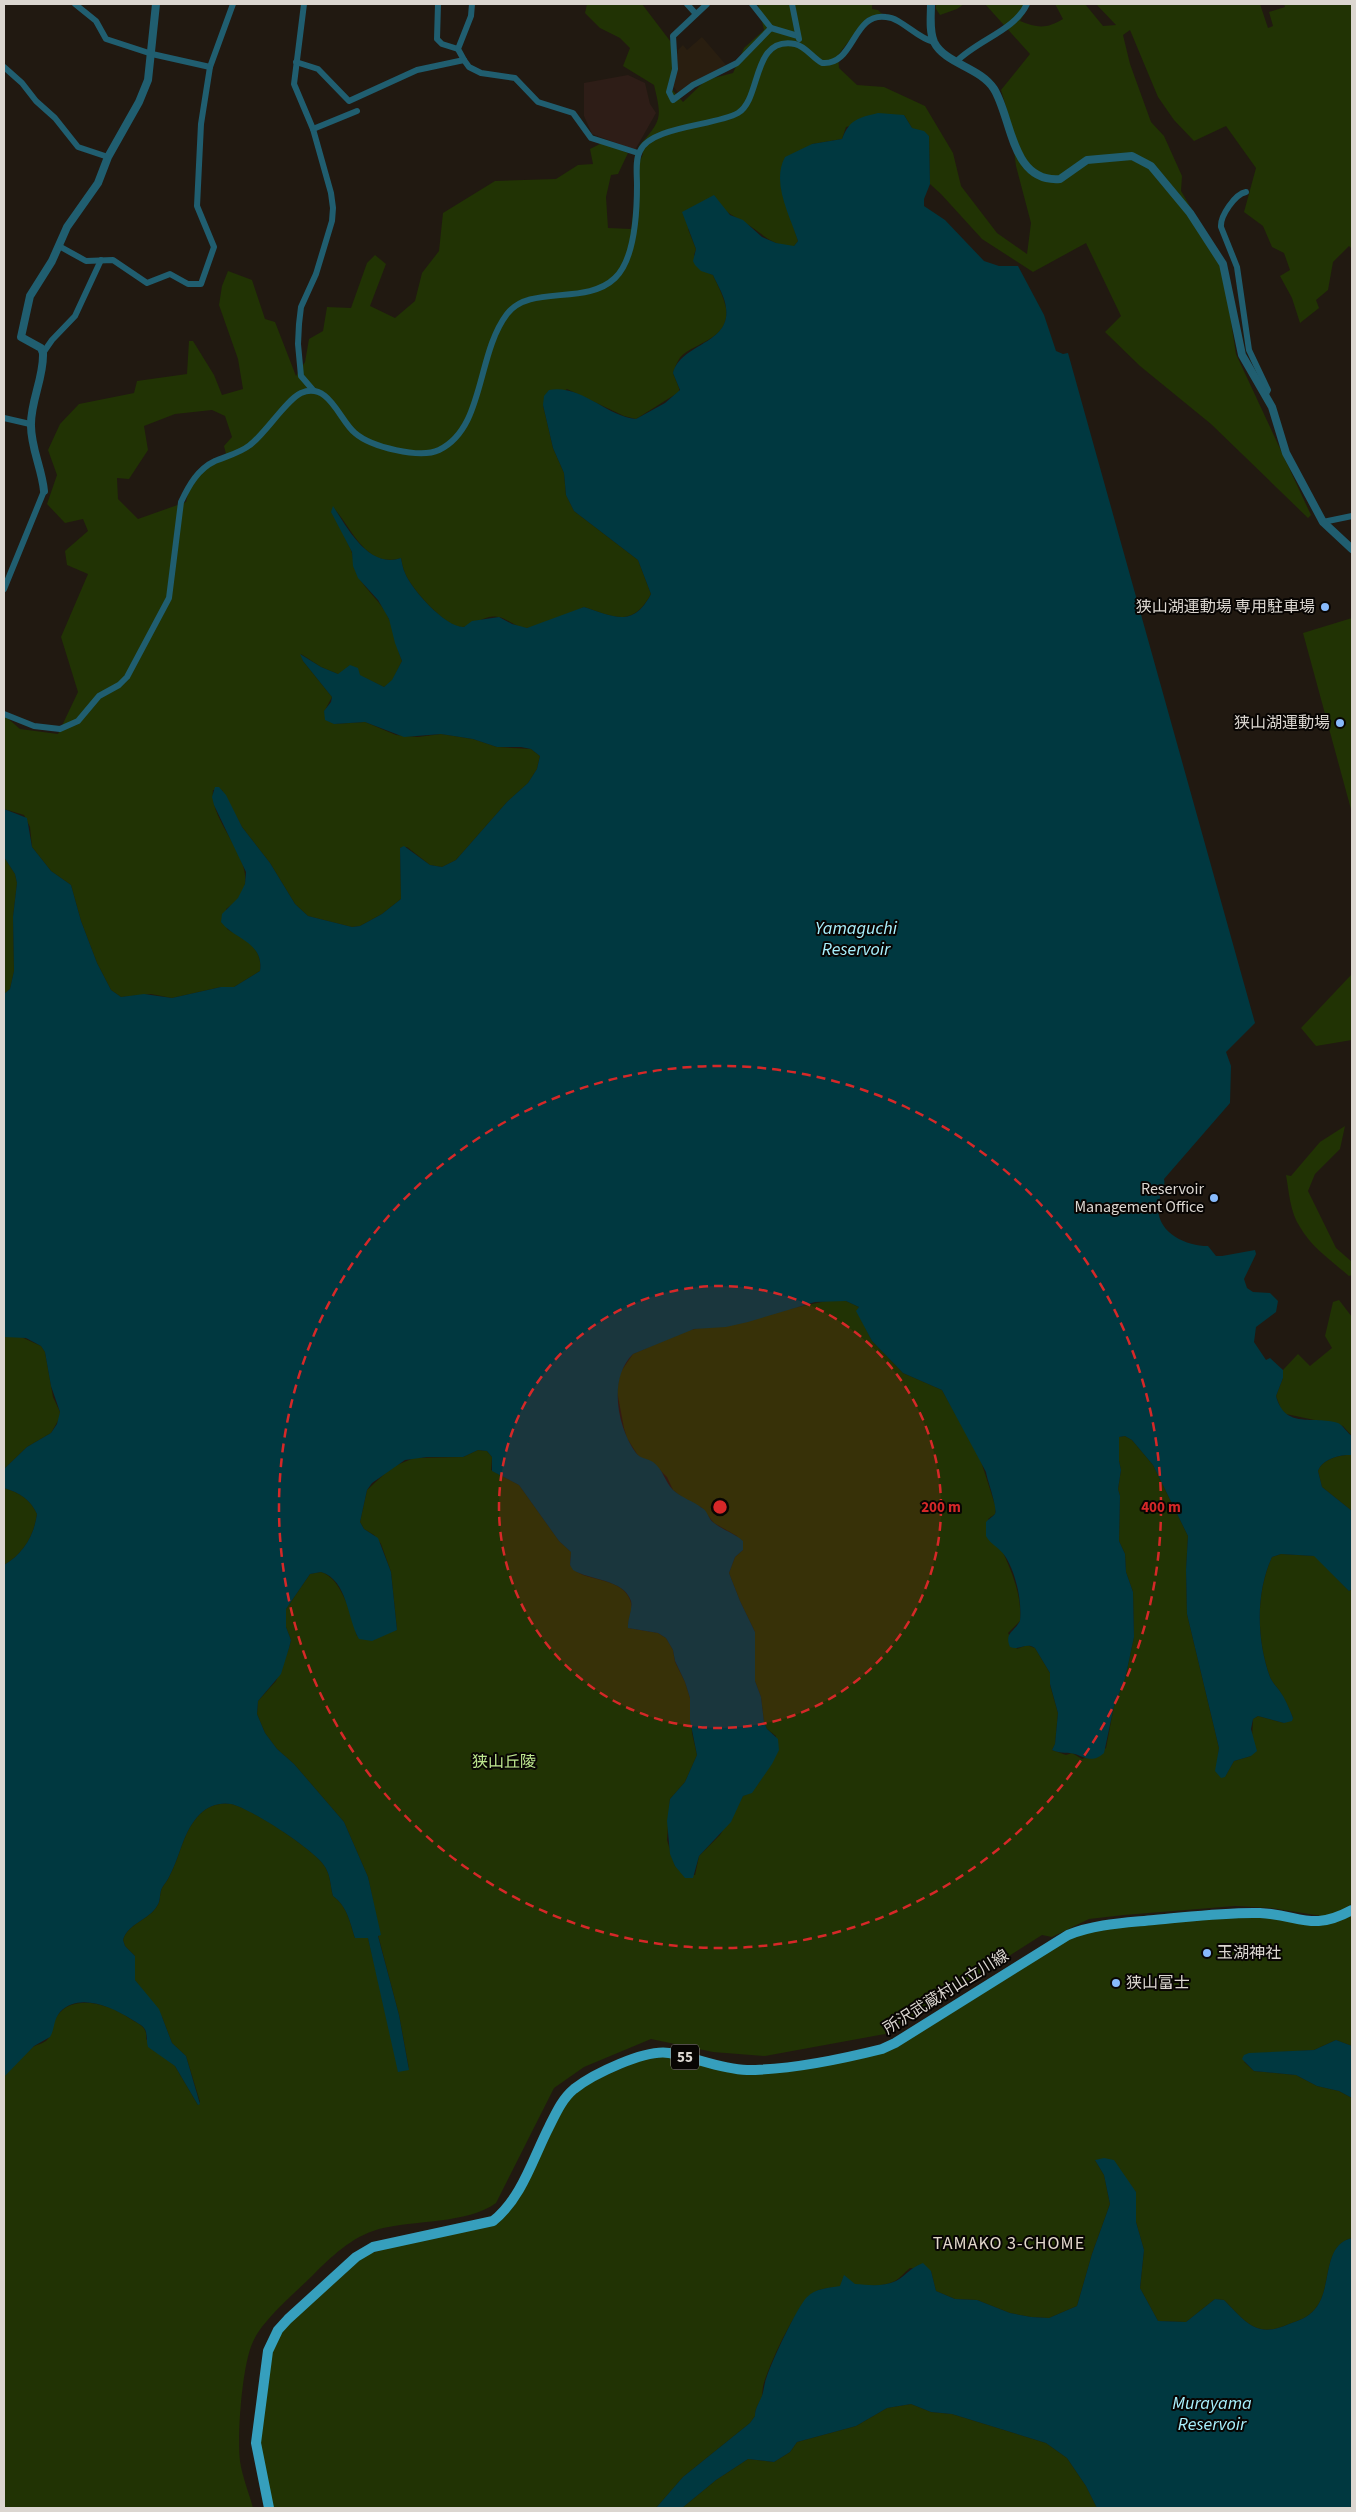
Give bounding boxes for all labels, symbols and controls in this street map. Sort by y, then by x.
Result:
place label: 狭山湖運動場 専用駐車場 [1136,596,1315,618]
marker: 狭山湖運動場 専用駐車場 [1319,601,1331,613]
place label: 狭山湖運動場 [1234,712,1330,734]
marker: 狭山湖運動場 [1334,717,1346,729]
water label: Yamaguchi Reservoir [815,916,898,962]
place label: Reservoir Management Office [1074,1178,1204,1218]
marker: Reservoir Management Office [1208,1192,1220,1204]
text: 200 m [921,1497,961,1518]
text: 400 m [1141,1497,1181,1518]
centre of rings [711,1498,729,1516]
park label: 狭山丘陵 [472,1751,536,1773]
place label: 玉湖神社 [1217,1942,1281,1964]
street label: 所沢武蔵村山立川線 [879,1945,1013,2039]
marker: 玉湖神社 [1201,1947,1213,1959]
place label: 狭山富士 [1126,1972,1190,1994]
marker: 狭山富士 [1110,1977,1122,1989]
road number: 55 [671,2044,699,2070]
district label: TAMAKO 3-CHOME [933,2231,1085,2256]
water label: Murayama Reservoir [1172,2391,1252,2437]

